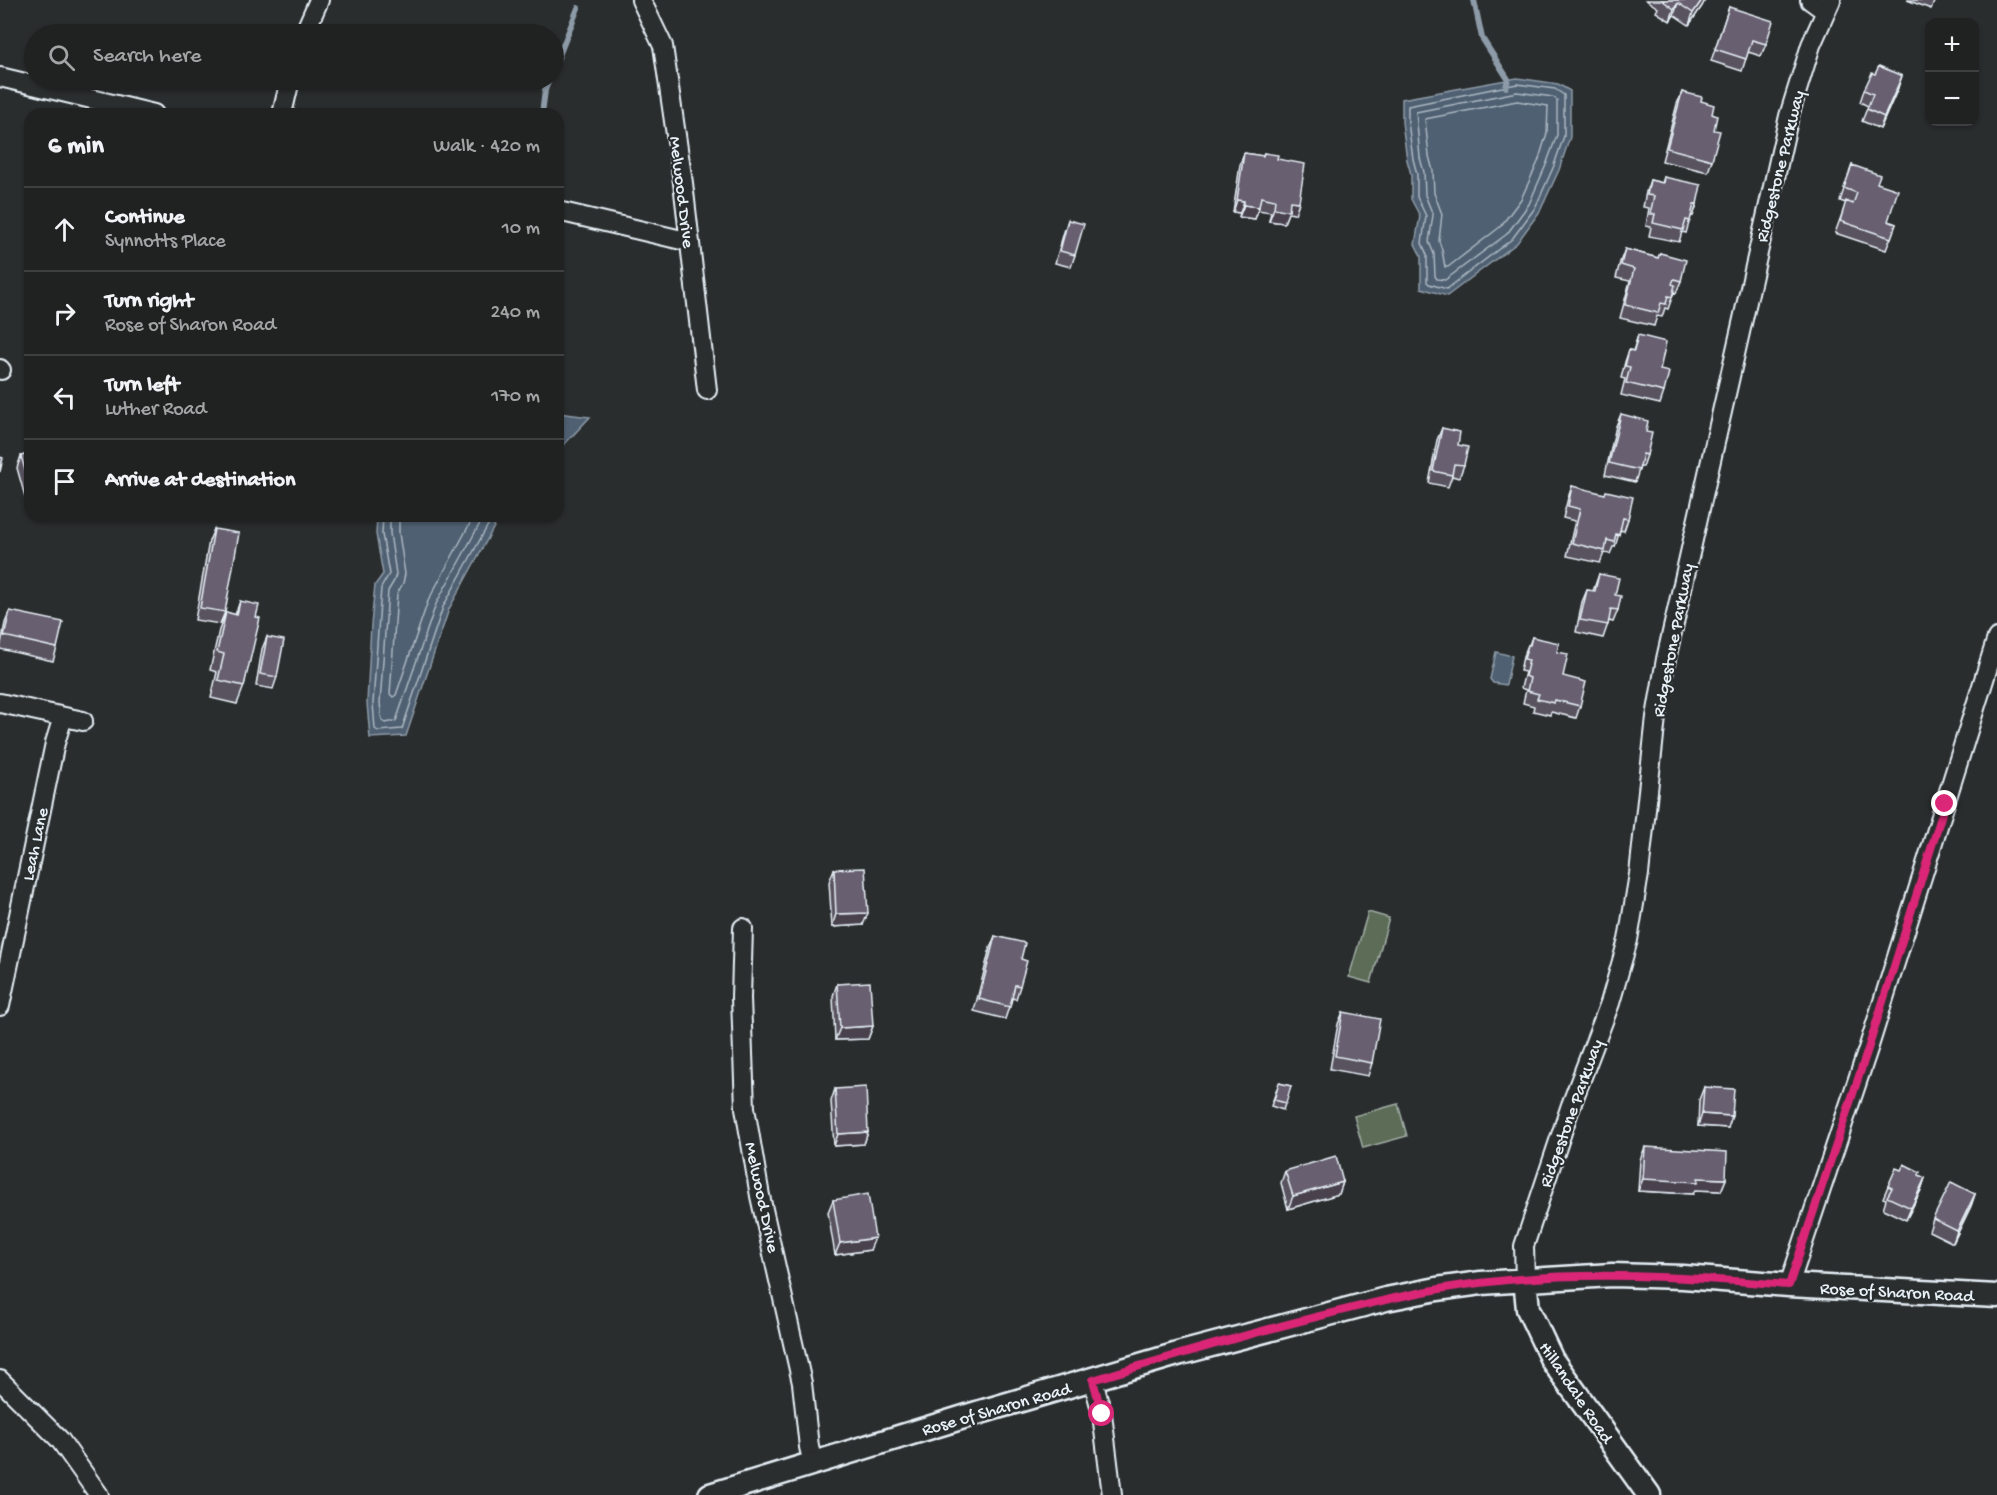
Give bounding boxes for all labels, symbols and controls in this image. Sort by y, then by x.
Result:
map controls [1925,18,1979,126]
button: + [1925,18,1979,72]
search box [24,24,564,90]
icon: search [45,41,78,74]
text: Search here [93,44,201,70]
button: − [1925,72,1979,126]
street label: Ridgestone Parkway [1752,88,1811,245]
text: 6 min [48,132,104,163]
street label: Melwood Drive [663,135,698,250]
text: Walk · 420 m [433,136,540,159]
text: Continue [105,205,185,231]
icon: ahead [48,213,81,246]
text: 10 m [502,218,540,241]
text: Synnotts Place [105,231,226,254]
text: Turn right [105,289,193,315]
icon: right [48,297,81,330]
text: 240 m [490,302,540,325]
text: Rose of Sharon Road [105,315,276,338]
text: Turn left [105,373,179,399]
icon: left [48,381,81,414]
text: 170 m [491,386,540,409]
text: Luther Road [105,399,206,422]
icon: arrive [48,465,81,498]
text: Arrive at destination [105,468,295,494]
street label: Ridgestone Parkway [1649,562,1700,719]
route end [1931,790,1957,816]
street label: Leah Lane [18,805,55,883]
street label: Ridgestone Parkway [1536,1037,1609,1191]
street label: Melwood Drive [739,1140,783,1255]
street label: Rose of Sharon Road [1819,1279,1976,1308]
street label: Hillandale Road [1533,1339,1617,1449]
street label: Rose of Sharon Road [920,1379,1075,1442]
route start [1088,1400,1114,1426]

